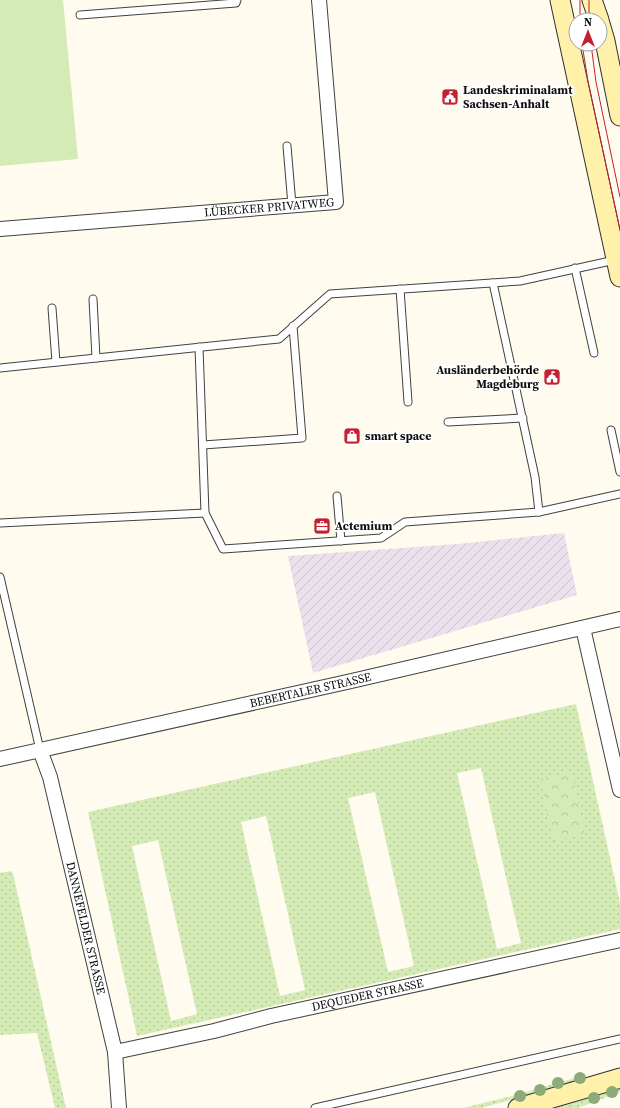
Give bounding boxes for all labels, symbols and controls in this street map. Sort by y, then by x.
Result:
north arrow [568,12,608,52]
text: N [584,15,592,30]
place label: Landeskriminalamt Sachsen-Anhalt [463,82,573,112]
public building icon: Landeskriminalamt Sachsen-Anhalt [440,87,460,107]
street label: LÜBECKER PRIVATWEG [204,194,335,221]
place label: Ausländerbehörde Magdeburg [436,362,539,392]
public building icon: Ausländerbehörde Magdeburg [542,367,562,387]
shop icon: smart space [342,426,362,446]
place label: smart space [365,428,431,444]
office icon: Actemium [312,516,332,536]
place label: Actemium [335,518,392,534]
street label: BEBERTALER STRASSE [248,669,373,711]
street label: DANNEFELDER STRASSE [62,860,109,996]
street label: DEQUEDER STRASSE [310,975,425,1015]

